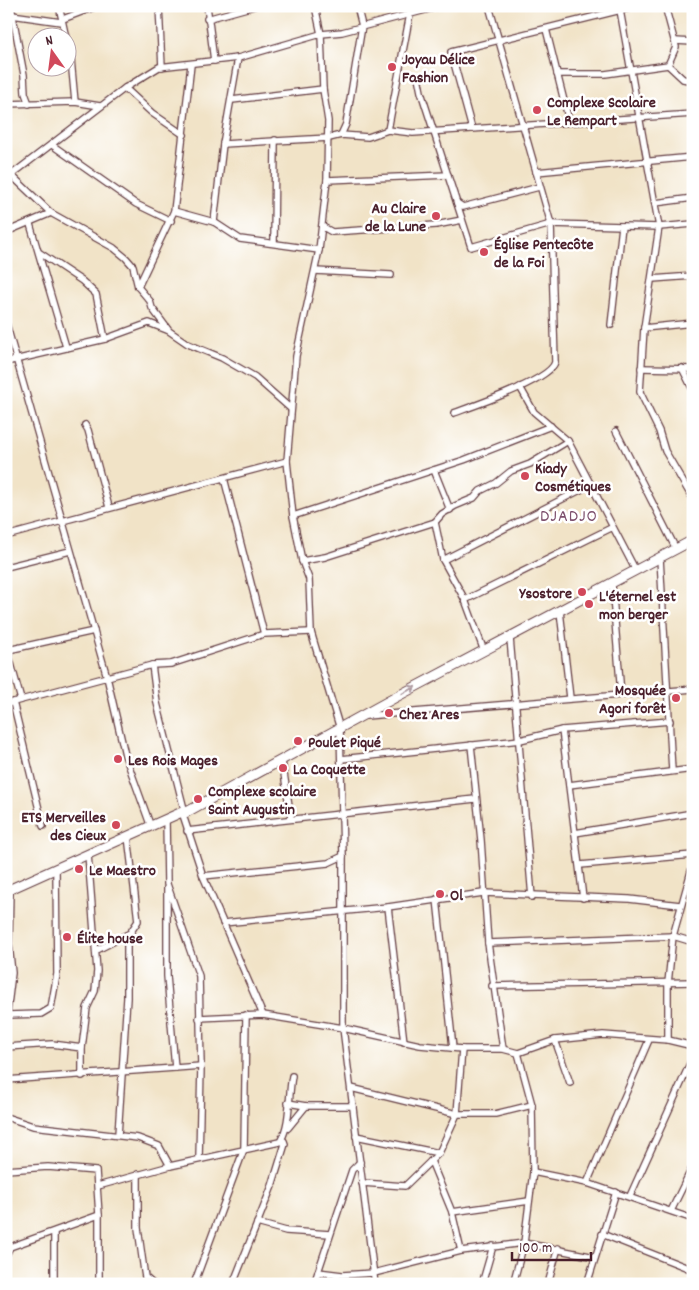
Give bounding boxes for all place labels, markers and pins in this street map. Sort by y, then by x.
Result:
place label: Joyau Délice Fashion [402,49,475,90]
marker: Joyau Délice Fashion [386,61,398,73]
place label: Complexe Scolaire Le Rempart [547,92,656,133]
marker: Complexe Scolaire Le Rempart [531,104,543,116]
place label: Au Claire de la Lune [365,198,426,239]
marker: Au Claire de la Lune [430,210,442,222]
place label: Église Pentecôte de la Foi [494,234,594,275]
marker: Église Pentecôte de la Foi [478,246,490,258]
place label: Kiady Cosmétiques [535,458,612,499]
marker: Kiady Cosmétiques [519,470,531,482]
place label: Ysostore [519,583,572,606]
marker: Ysostore [576,586,588,598]
place label: L'éternel est mon berger [599,586,676,627]
marker: L'éternel est mon berger [583,598,595,610]
place label: Mosquée Agori forêt [599,680,666,721]
marker: Mosquée Agori forêt [670,692,682,704]
place label: Chez Ares [399,704,460,727]
marker: Chez Ares [383,707,395,719]
place label: Poulet Piqué [308,732,381,755]
marker: Poulet Piqué [292,735,304,747]
place label: Les Rois Mages [128,750,218,773]
marker: Les Rois Mages [112,753,124,765]
place label: La Coquette [293,759,366,782]
marker: La Coquette [277,762,289,774]
place label: Complexe scolaire Saint Augustin [208,781,316,822]
marker: Complexe scolaire Saint Augustin [192,793,204,805]
place label: ETS Merveilles des Cieux [21,807,106,848]
marker: ETS Merveilles des Cieux [110,819,122,831]
place label: Le Maestro [89,860,156,883]
marker: Le Maestro [73,863,85,875]
place label: Ol [450,885,463,908]
marker: Ol [434,888,446,900]
place label: Élite house [77,928,143,951]
marker: Élite house [61,931,73,943]

